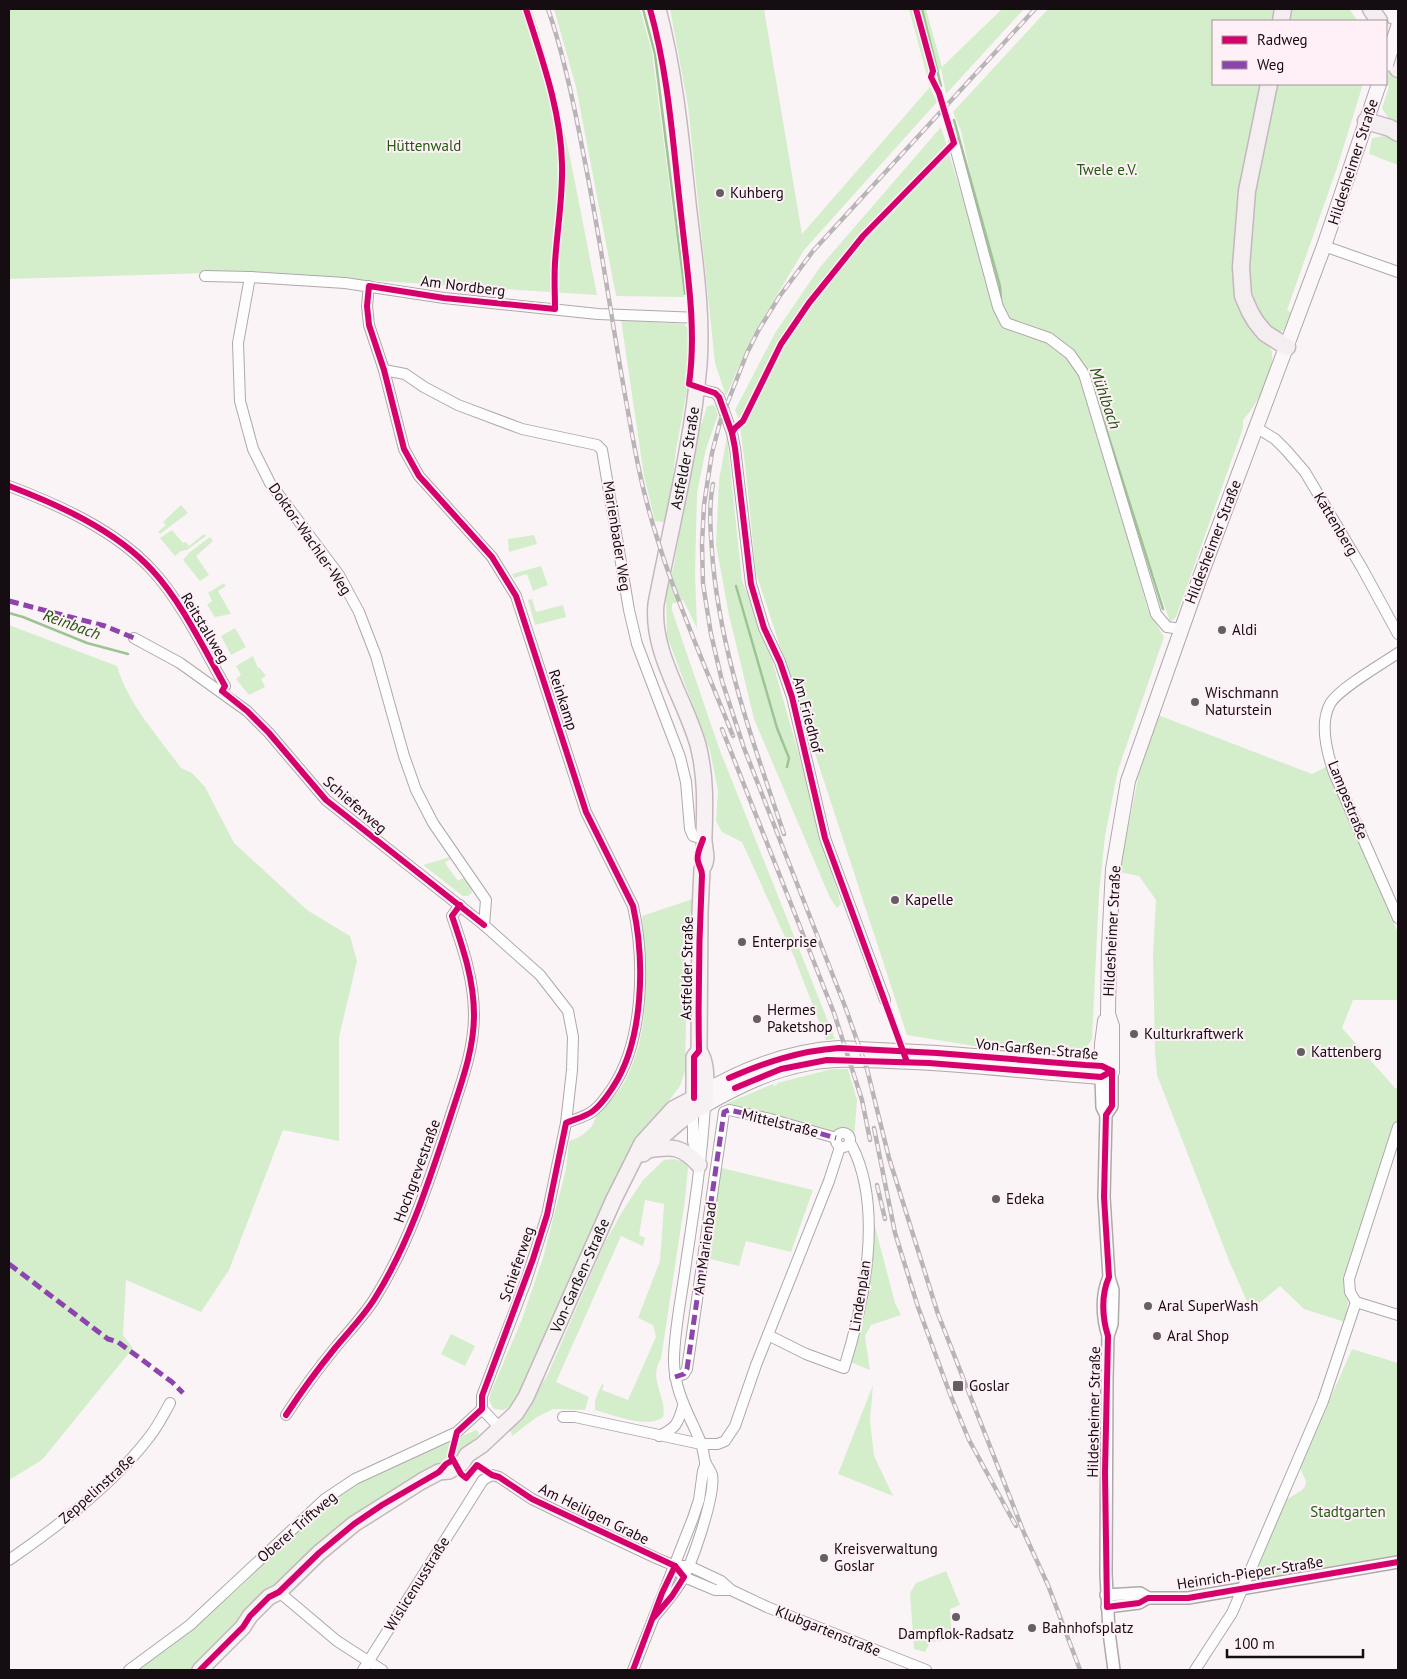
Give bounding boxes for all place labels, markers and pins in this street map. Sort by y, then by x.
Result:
place label: Kuhberg [730,183,784,202]
marker: Kuhberg [714,187,726,199]
place label: Aldi [1232,620,1257,639]
marker: Aldi [1216,624,1228,636]
place label: Wischmann Naturstein [1205,683,1279,719]
marker: Wischmann Naturstein [1189,696,1201,708]
place label: Kapelle [905,890,953,909]
marker: Kapelle [889,894,901,906]
place label: Enterprise [752,932,817,951]
marker: Enterprise [736,936,748,948]
place label: Hermes Paketshop [767,1000,833,1036]
marker: Hermes Paketshop [751,1013,763,1025]
place label: Kulturkraftwerk [1144,1024,1244,1043]
marker: Kulturkraftwerk [1128,1028,1140,1040]
place label: Kattenberg [1311,1042,1382,1061]
marker: Kattenberg [1295,1046,1307,1058]
place label: Edeka [1006,1189,1044,1208]
marker: Edeka [990,1193,1002,1205]
place label: Aral SuperWash [1158,1296,1258,1315]
marker: Aral SuperWash [1142,1300,1154,1312]
place label: Aral Shop [1167,1326,1229,1345]
marker: Aral Shop [1151,1330,1163,1342]
place label: Goslar [969,1376,1009,1395]
marker: Goslar [951,1379,965,1393]
place label: Kreisverwaltung Goslar [834,1539,938,1575]
marker: Kreisverwaltung Goslar [818,1552,830,1564]
marker: Dampflok-Radsatz [950,1611,962,1623]
place label: Bahnhofsplatz [1042,1618,1134,1637]
marker: Bahnhofsplatz [1026,1622,1038,1634]
place label: Dampflok-Radsatz [898,1624,1014,1643]

